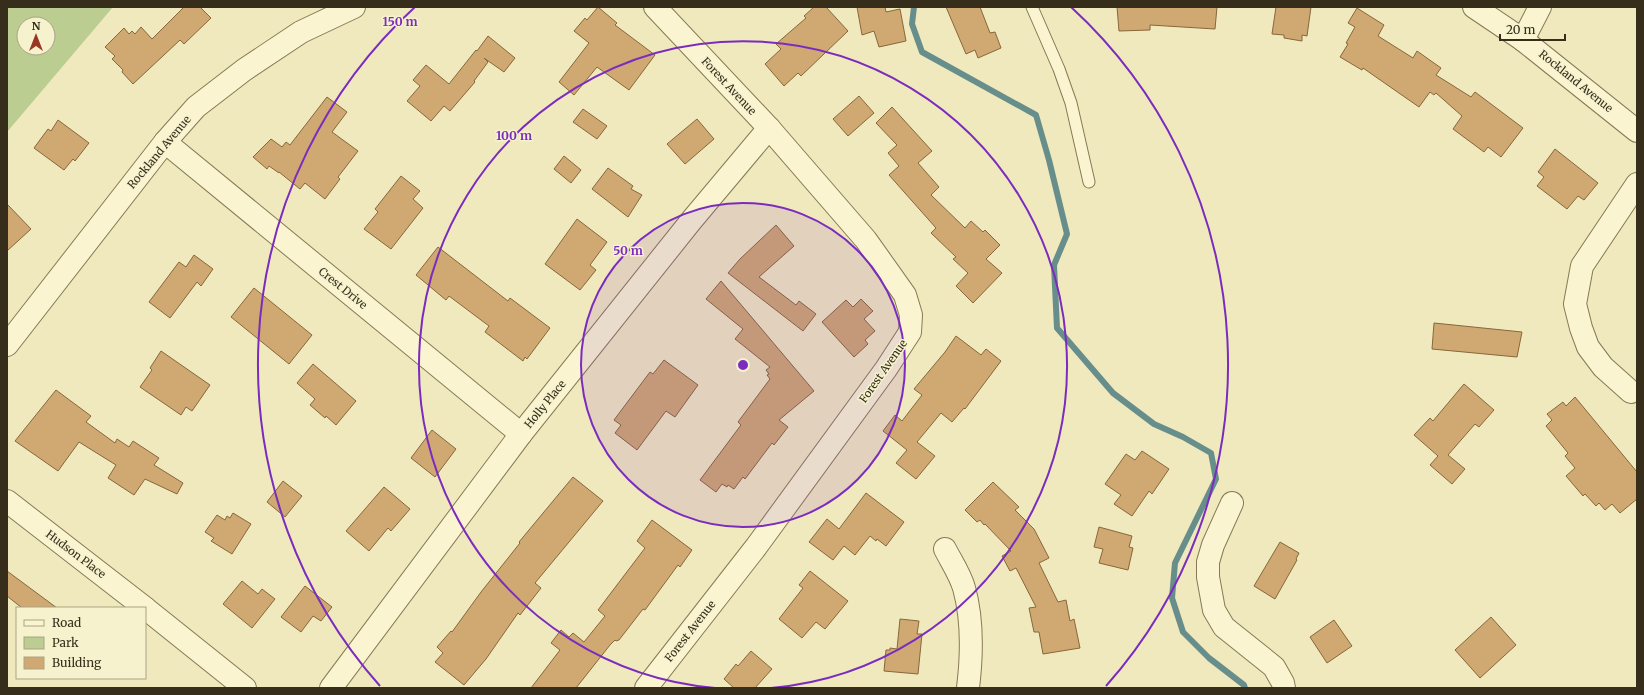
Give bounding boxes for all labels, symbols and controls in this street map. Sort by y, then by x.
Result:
text: 150 m [383,14,418,29]
north arrow [16,16,56,56]
scale bar [1500,16,1565,42]
text: N [32,19,41,33]
text: 20 m [1506,22,1535,37]
street label: Rockland Avenue [1536,47,1616,115]
street label: Forest Avenue [699,54,760,118]
street label: Rockland Avenue [124,112,194,191]
text: 100 m [496,128,532,143]
text: 50 m [613,243,643,258]
street label: Crest Drive [316,264,370,312]
street label: Forest Avenue [856,336,910,405]
centre of rings [736,358,750,372]
street label: Holly Place [521,377,569,431]
street label: Hudson Place [43,527,109,581]
street label: Forest Avenue [662,597,718,664]
legend [16,607,146,679]
text: Road [52,615,81,630]
text: Park [52,635,79,650]
text: Building [52,655,102,670]

